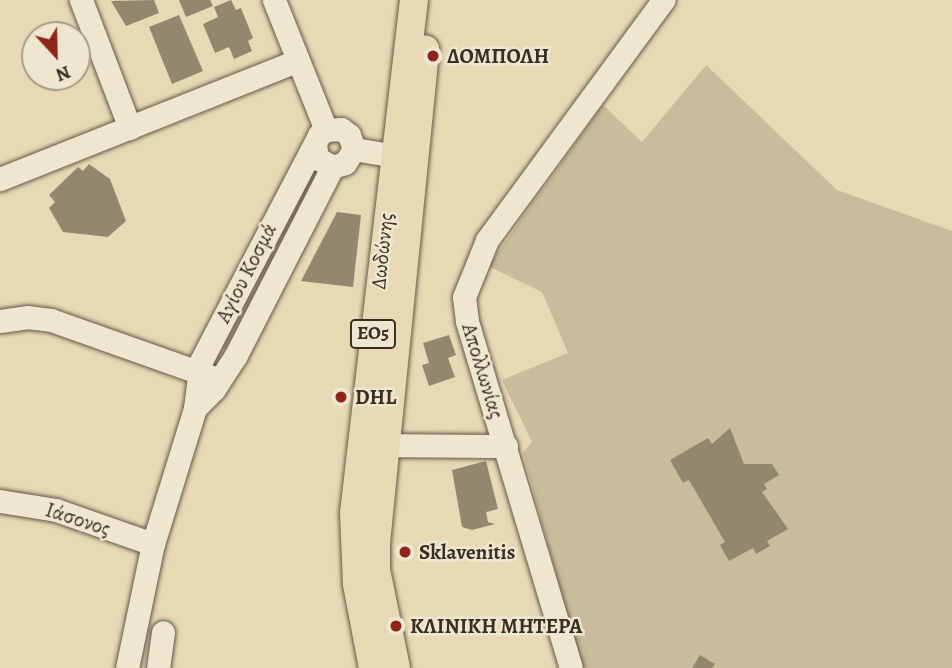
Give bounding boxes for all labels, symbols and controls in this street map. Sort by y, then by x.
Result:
north arrow [21,21,91,91]
place label: ΔΟΜΠΟΛΗ [447,43,549,69]
marker: ΔΟΜΠΟΛΗ [425,48,441,64]
text: N [52,59,74,88]
street label: Δωδώνης [365,212,399,290]
street label: Αγίου Κοσμά [210,219,282,327]
road number: ΕΟ5 [348,318,398,350]
street label: Απολλωνίας [457,320,509,422]
place label: DHL [355,384,396,410]
marker: DHL [333,389,349,405]
street label: Ιάσονος [42,497,114,541]
place label: Sklavenitis [419,539,515,565]
marker: Sklavenitis [397,544,413,560]
place label: ΚΛΙΝΙΚΗ ΜΗΤΕΡΑ [410,613,582,639]
marker: ΚΛΙΝΙΚΗ ΜΗΤΕΡΑ [388,618,404,634]

